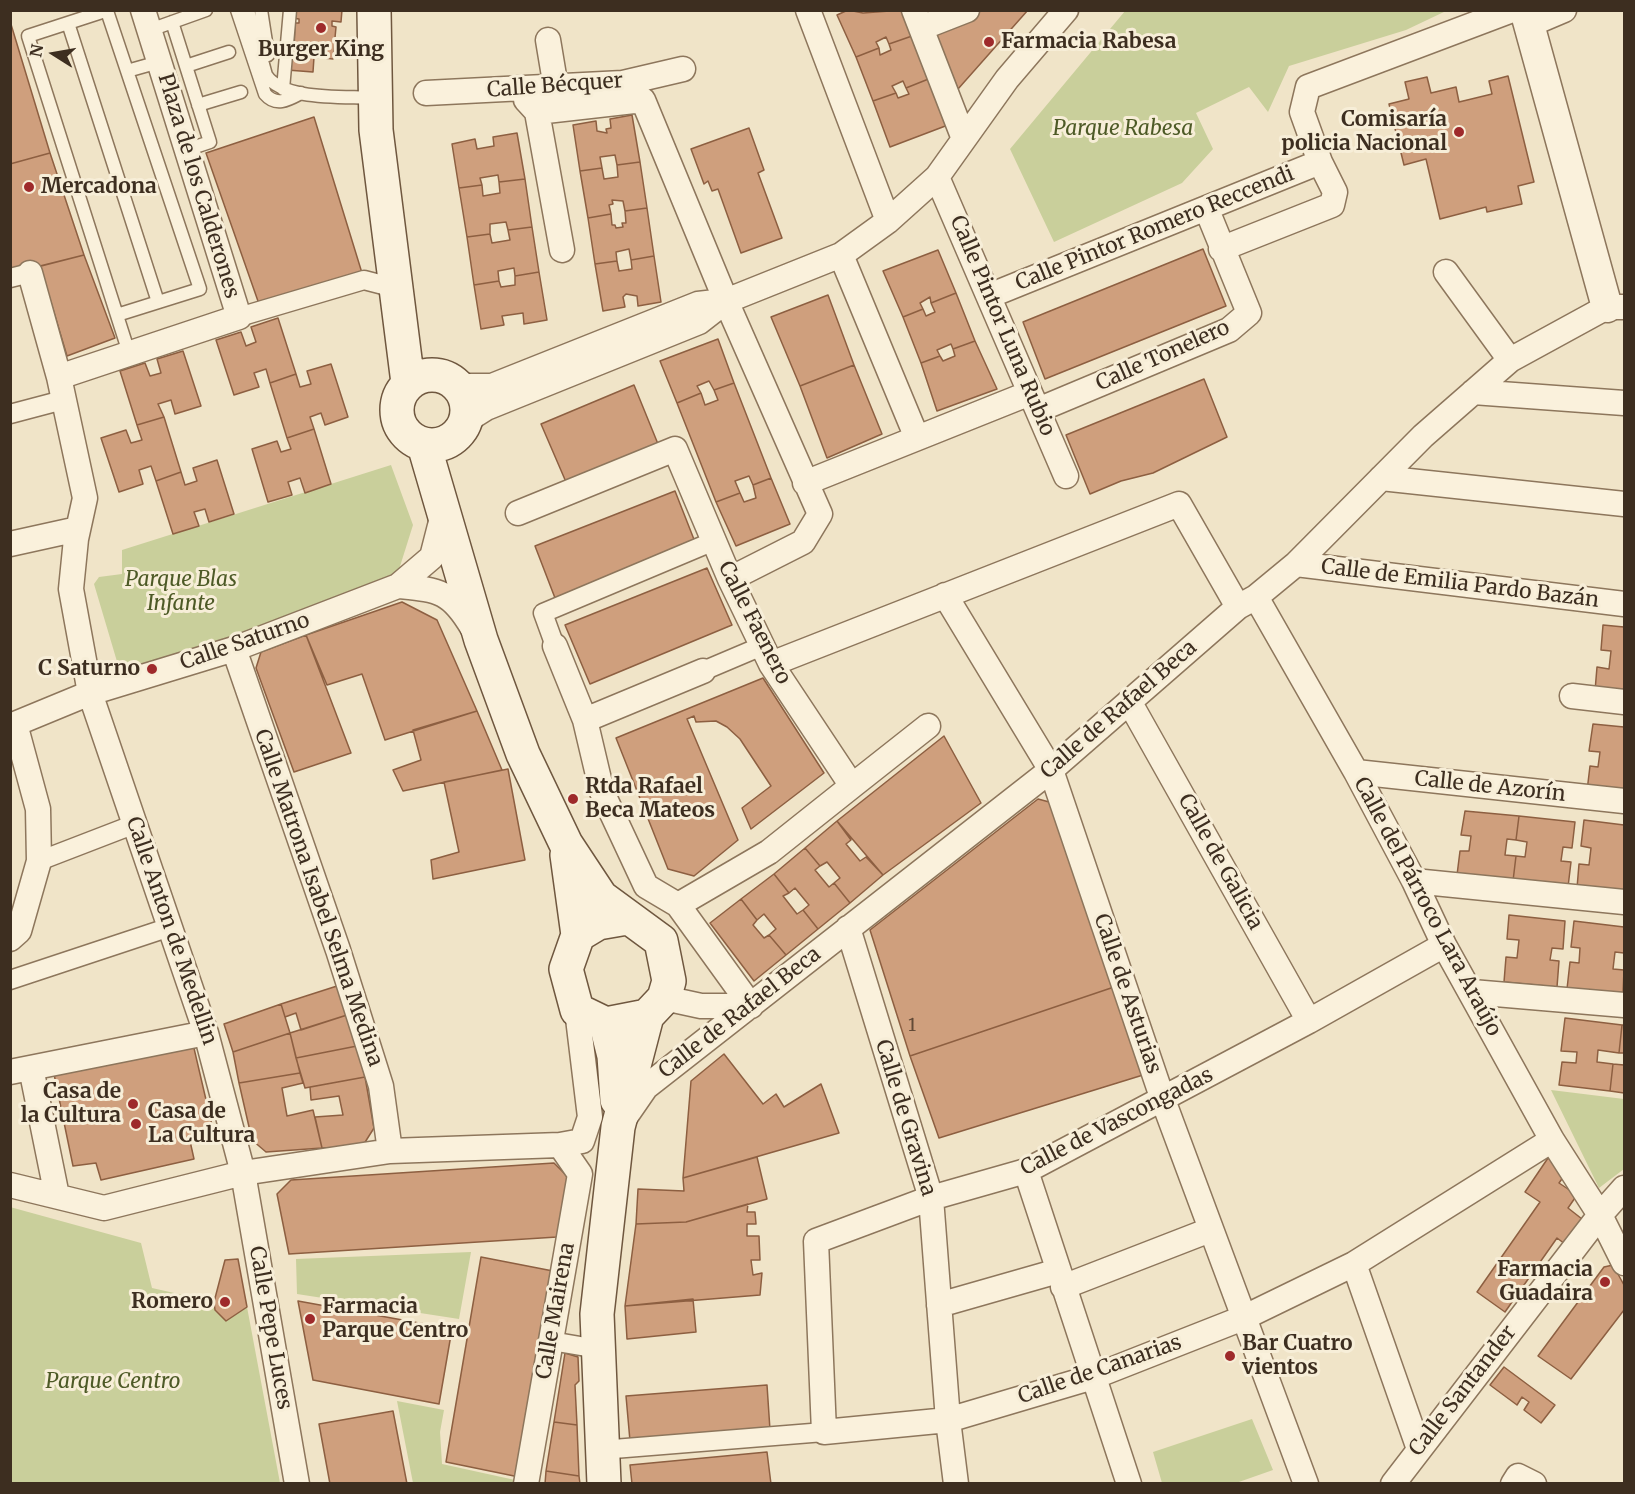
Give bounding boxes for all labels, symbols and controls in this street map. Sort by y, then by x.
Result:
marker: Burger King [314,21,328,35]
north arrow [24,24,84,84]
place label: Farmacia Rabesa [1001,29,1176,55]
marker: Farmacia Rabesa [982,35,996,49]
place label: Burger King [258,37,384,63]
text: N [25,42,47,59]
street label: Calle Bécquer [486,69,624,103]
street label: Plaza de los Calderones [152,71,244,301]
place label: Comisaría policia Nacional [1281,107,1447,157]
park label: Parque Rabesa [1053,116,1193,142]
marker: Comisaría policia Nacional [1452,125,1466,139]
street label: Calle Pintor Romero Reccendi [1012,162,1298,296]
place label: Mercadona [41,174,157,200]
marker: Mercadona [22,180,36,194]
street label: Calle Pintor Luna Rubio [944,212,1060,440]
street label: Calle Tonelero [1092,315,1234,397]
street label: Calle de Emilia Pardo Bazán [1320,554,1600,614]
street label: Calle Faenero [712,557,796,689]
park label: Parque Blas Infante [125,567,237,617]
street label: Calle Saturno [177,608,313,676]
street label: Calle de Rafael Beca [1036,635,1202,785]
place label: C Saturno [38,656,140,682]
marker: C Saturno [145,662,159,676]
street label: Calle Matrona Isabel Selma Medina [248,726,388,1070]
street label: Calle de Azorín [1413,767,1567,807]
street label: Calle del Párroco Lara Araújo [1348,773,1506,1041]
place label: Rtda Rafael Beca Mateos [585,774,715,824]
street label: Calle de Galicia [1172,790,1268,934]
marker: Rtda Rafael Beca Mateos [566,792,580,806]
street label: Calle Anton de Medellin [120,814,222,1048]
street label: Calle de Asturias [1088,911,1166,1077]
street label: Calle de Rafael Beca [654,942,826,1084]
house number: 1 [908,1015,916,1037]
street label: Calle de Gravina [869,1037,941,1199]
street label: Calle de Vascongadas [1017,1063,1217,1181]
place label: Casa de la Cultura [21,1079,121,1129]
marker: Casa de la Cultura [126,1097,140,1111]
place label: Casa de La Cultura [148,1099,255,1149]
marker: Casa de La Cultura [129,1117,143,1131]
street label: Calle Mairena [532,1241,580,1381]
street label: Calle Pepe Luces [243,1244,297,1412]
place label: Farmacia Guadaira [1497,1257,1593,1307]
marker: Farmacia Guadaira [1598,1275,1612,1289]
place label: Romero [131,1289,213,1315]
place label: Farmacia Parque Centro [322,1294,468,1344]
marker: Romero [218,1295,232,1309]
marker: Farmacia Parque Centro [303,1312,317,1326]
street label: Calle Santander [1404,1321,1522,1461]
street label: Calle de Canarias [1015,1330,1185,1410]
place label: Bar Cuatro vientos [1242,1331,1352,1381]
marker: Bar Cuatro vientos [1223,1349,1237,1363]
park label: Parque Centro [45,1369,181,1395]

